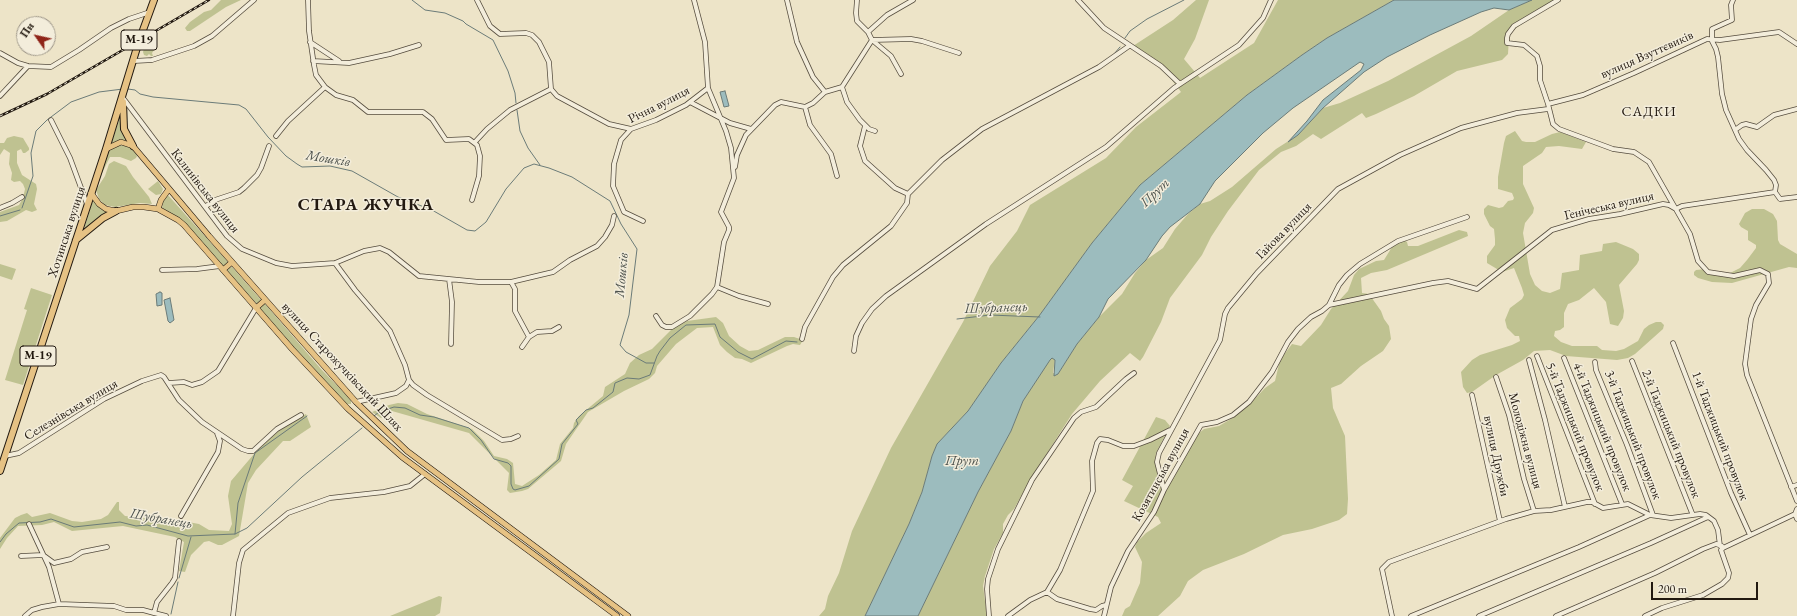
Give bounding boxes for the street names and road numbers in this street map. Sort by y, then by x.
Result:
street label: вулиця Взуттєвиків [1598,28,1696,82]
road number: М-19 [121,30,157,50]
street label: Річна вулиця [626,83,692,127]
street label: Калинівська вулиця [167,146,243,236]
street label: Хотинська вулиця [45,184,89,280]
street label: Генічеська вулиця [1563,188,1655,224]
street label: Гайова вулиця [1253,199,1315,263]
street label: вулиця Старожучківський Шлях [278,299,406,435]
road number: М-19 [20,346,56,366]
street label: 5-й Таджицький провулок [1542,360,1608,494]
street label: 4-й Таджицький провулок [1569,360,1635,494]
street label: 2-й Таджицький провулок [1638,367,1704,501]
street label: 3-й Таджицький провулок [1601,368,1665,502]
street label: 1-й Таджицький провулок [1688,369,1752,503]
street label: Селезнівська вулиця [21,376,121,444]
street label: Молодіжна вулиця [1505,391,1545,491]
street label: вулиця Дружби [1480,414,1512,498]
street label: Козятинська вулиця [1129,426,1193,524]

